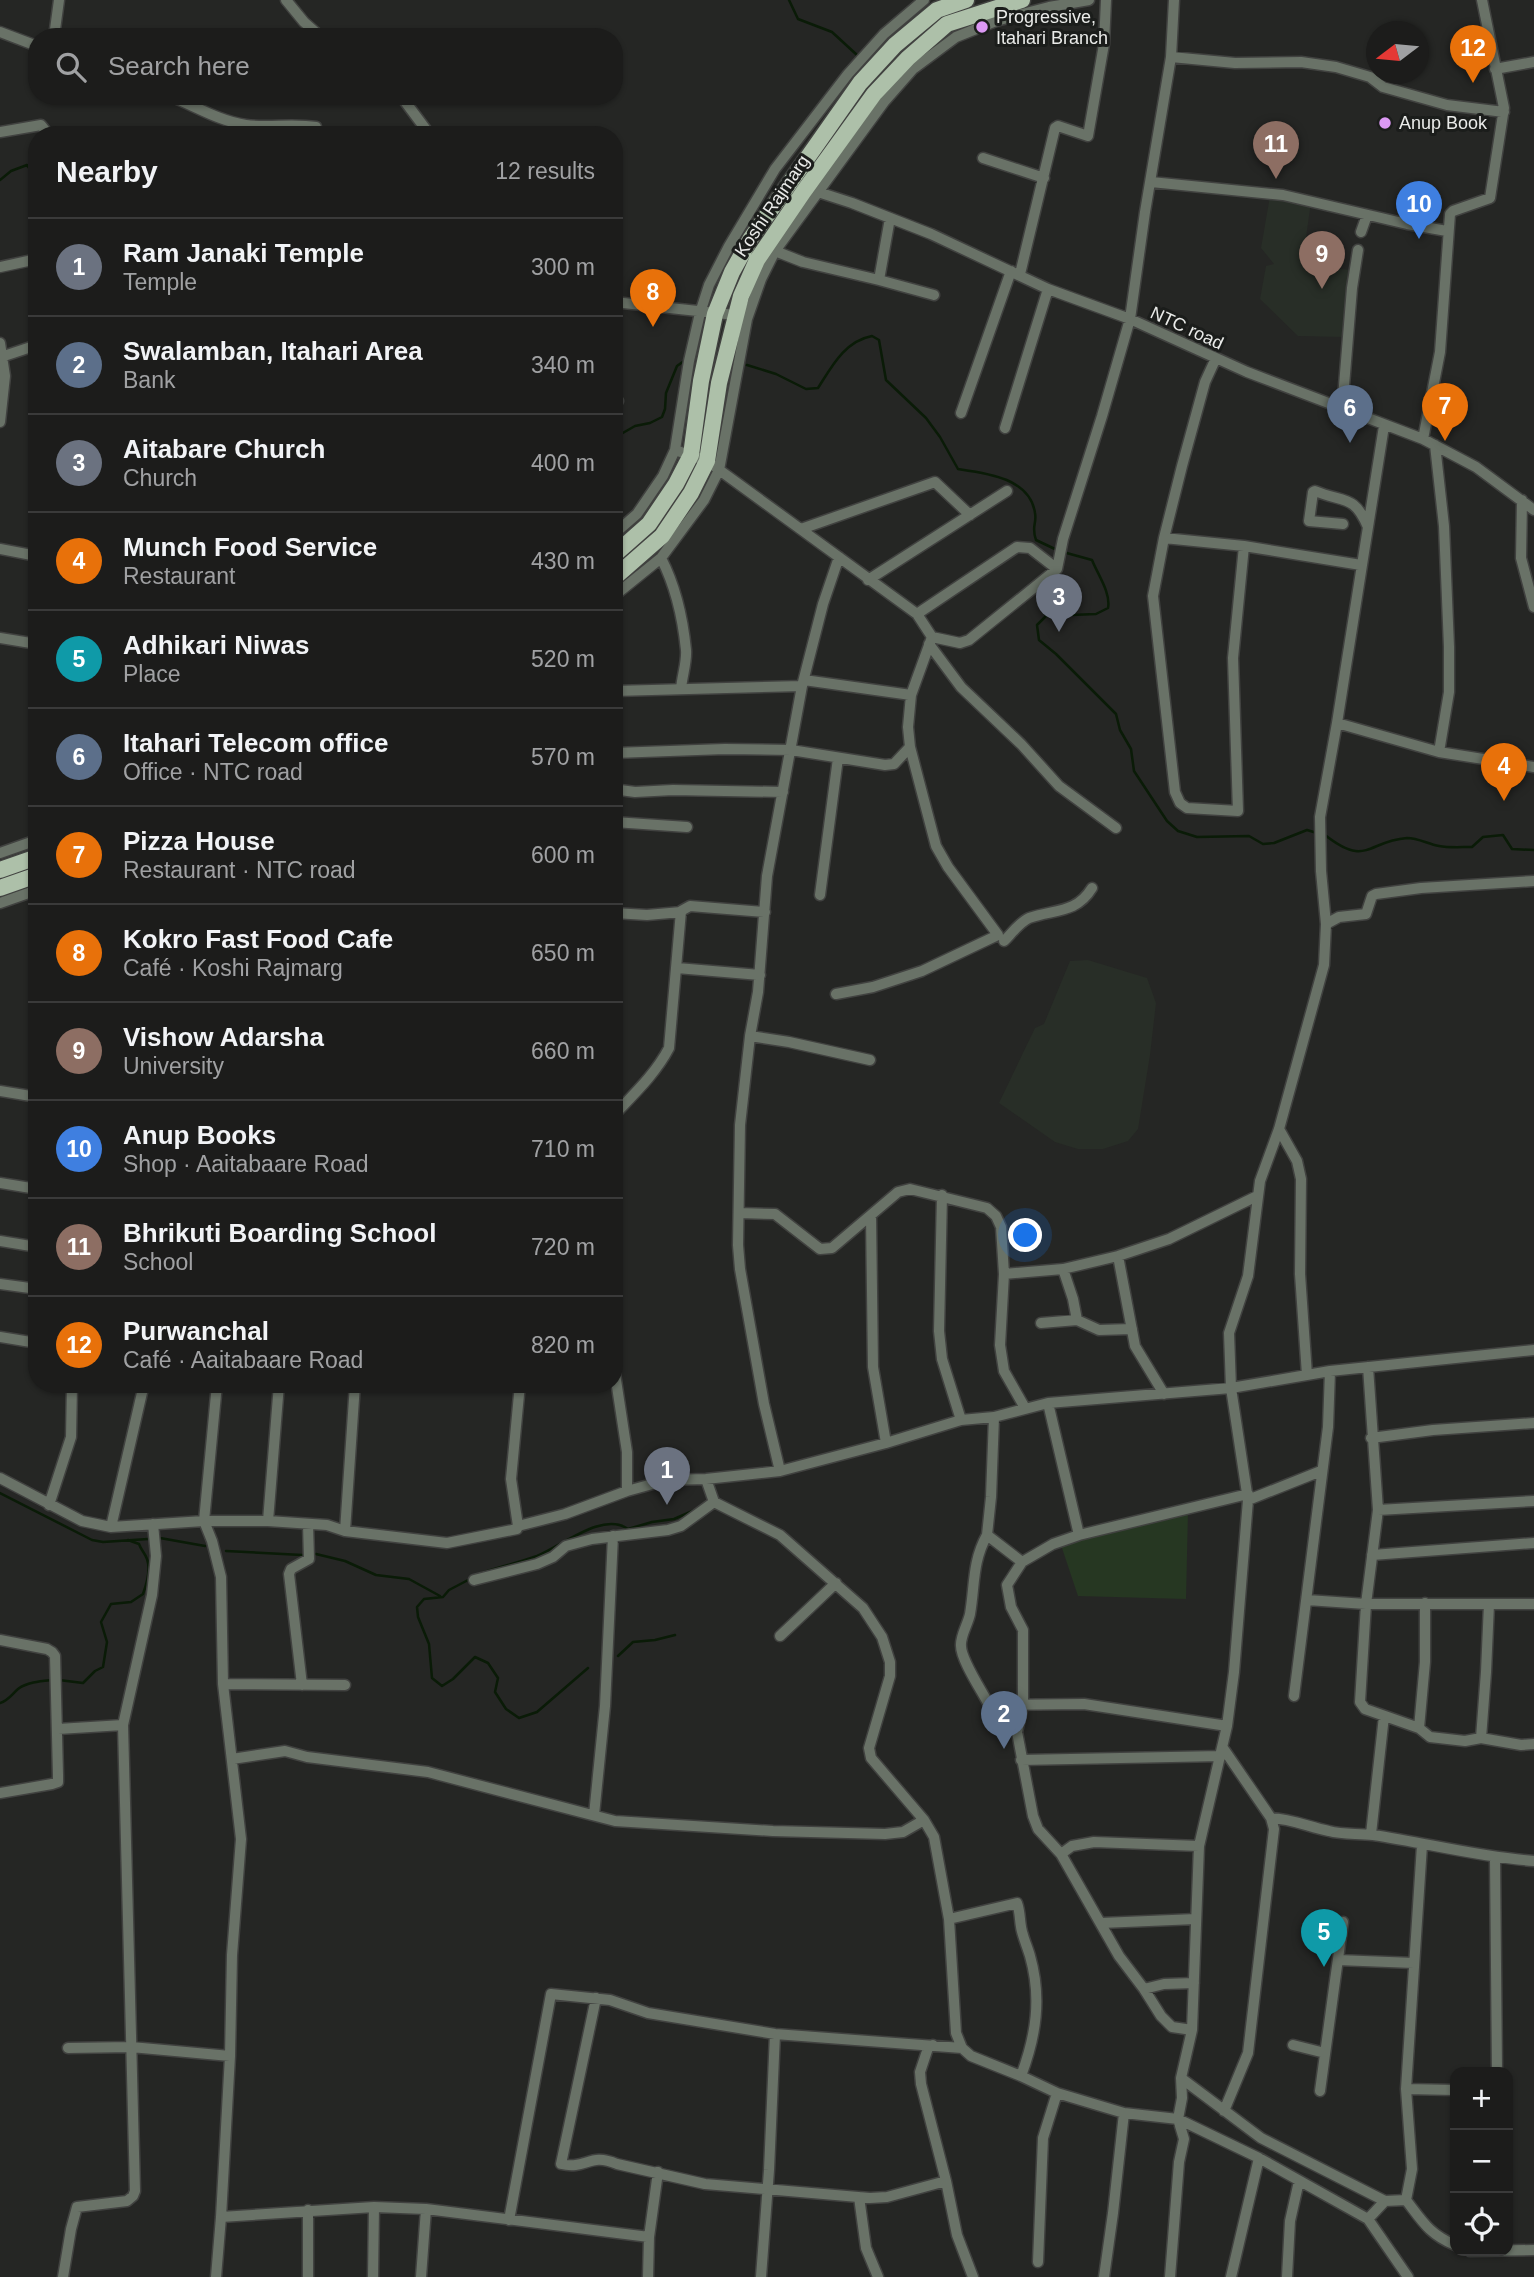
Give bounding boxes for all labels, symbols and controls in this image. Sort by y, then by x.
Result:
place label: Progressive, Itahari Branch [996,7,1108,48]
marker: Progressive, Itahari Branch [974,19,990,35]
north arrow [1366,21,1429,84]
pin: 12 [1450,25,1496,83]
search box [28,28,623,105]
icon: search [52,48,90,86]
text: Search here [108,51,250,81]
place label: Anup Book [1399,113,1488,133]
marker: Anup Book [1377,115,1393,131]
pin: 11 [1253,121,1299,179]
street label: Koshi Rajmarg [731,151,813,261]
text: Nearby [56,155,158,188]
text: 12 results [495,158,595,184]
pin: 10 [1396,181,1442,239]
pin: 9 [1299,231,1345,289]
text: Ram Janaki Temple [123,238,364,268]
text: 1 [73,254,85,280]
text: 300 m [531,254,595,280]
text: Temple [123,269,197,295]
pin: 8 [630,269,676,327]
street label: NTC road [1147,302,1227,354]
text: Swalamban, Itahari Area [123,336,423,366]
text: 2 [73,352,85,378]
text: 340 m [531,352,595,378]
text: Bank [123,367,175,393]
pin: 7 [1422,383,1468,441]
pin: 6 [1327,385,1373,443]
text: Aitabare Church [123,434,325,464]
text: 3 [73,450,85,476]
text: 400 m [531,450,595,476]
text: Church [123,465,197,491]
text: Munch Food Service [123,532,377,562]
text: 4 [73,548,85,574]
text: 430 m [531,548,595,574]
text: Restaurant [123,563,236,589]
pin: 3 [1036,574,1082,632]
text: Adhikari Niwas [123,630,309,660]
text: 5 [73,646,85,672]
text: 520 m [531,646,595,672]
text: Place [123,661,181,687]
text: Itahari Telecom office [123,728,388,758]
pin: 4 [1481,743,1527,801]
text: 6 [73,744,85,770]
text: 570 m [531,744,595,770]
text: Office · NTC road [123,759,303,785]
text: Pizza House [123,826,275,856]
text: 7 [73,842,85,868]
text: 600 m [531,842,595,868]
text: Restaurant · NTC road [123,857,356,883]
text: Kokro Fast Food Cafe [123,924,393,954]
text: 8 [73,940,85,966]
text: 650 m [531,940,595,966]
text: Café · Koshi Rajmarg [123,955,343,981]
text: Vishow Adarsha [123,1022,324,1052]
text: 9 [73,1038,85,1064]
text: 660 m [531,1038,595,1064]
text: University [123,1053,224,1079]
text: Anup Books [123,1120,276,1150]
text: 10 [66,1136,92,1162]
text: 710 m [531,1136,595,1162]
text: Shop · Aaitabaare Road [123,1151,369,1177]
text: Bhrikuti Boarding School [123,1218,436,1248]
your location [1008,1218,1042,1252]
text: 11 [67,1234,91,1260]
text: 720 m [531,1234,595,1260]
text: School [123,1249,193,1275]
text: Purwanchal [123,1316,269,1346]
text: 12 [66,1332,92,1358]
text: 820 m [531,1332,595,1358]
text: Café · Aaitabaare Road [123,1347,363,1373]
pin: 1 [644,1447,690,1505]
pin: 2 [981,1691,1027,1749]
pin: 5 [1301,1909,1347,1967]
map controls [1450,2067,1513,2256]
button: + [1450,2067,1513,2130]
button: − [1450,2130,1513,2193]
button: locate [1450,2193,1513,2256]

